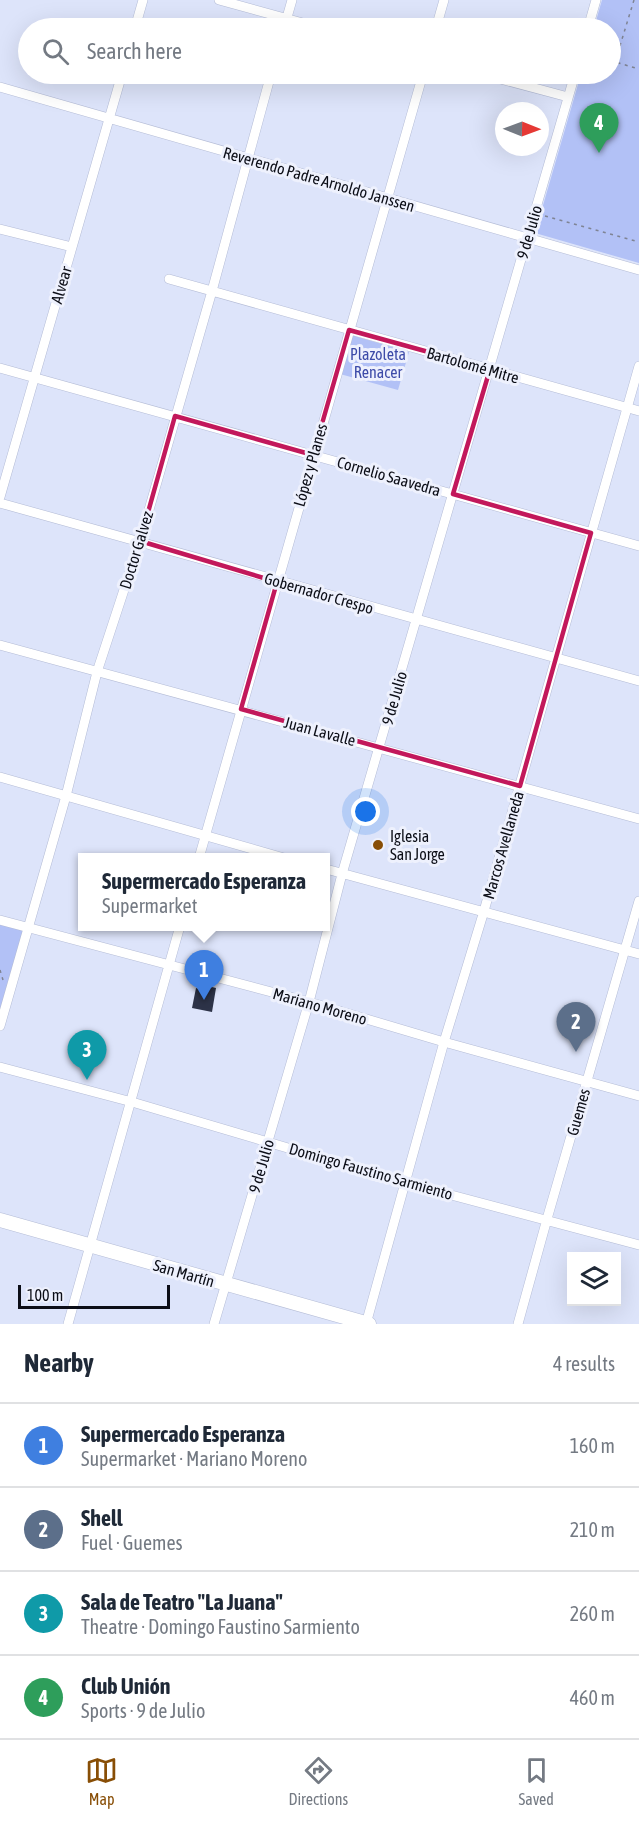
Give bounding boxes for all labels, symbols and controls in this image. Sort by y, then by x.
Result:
search box [18,18,621,84]
icon: search [39,35,72,68]
text: Search here [87,38,182,64]
north arrow [495,102,549,156]
pin: 4 [580,104,618,153]
street label: Reverendo Padre Arnoldo Janssen [221,143,417,215]
street label: 9 de Julio [513,203,545,261]
street label: Alvear [47,264,75,306]
street label: Bartolomé Mitre [425,343,521,387]
park label: Plazoleta Renacer [350,345,406,381]
street label: López y Planes [290,421,331,509]
street label: Cornelio Saavedra [335,453,443,499]
street label: Doctor Galvez [116,509,156,591]
street label: Gobernador Crespo [262,569,376,618]
street label: 9 de Julio [378,669,410,727]
street label: Juan Lavalle [282,713,358,749]
street label: Marcos Avellaneda [479,789,527,901]
your location [351,797,380,826]
place label: Iglesia San Jorge [390,827,445,864]
marker: Iglesia San Jorge [371,838,385,852]
popup [78,853,330,931]
text: Supermercado Esperanza [102,868,306,894]
text: Supermarket [102,894,197,917]
pin: 1 [184,950,224,1000]
street label: Mariano Moreno [271,984,369,1028]
pin: 2 [556,1002,596,1052]
pin: 3 [68,1030,106,1080]
street label: Guemes [563,1086,593,1138]
street label: 9 de Julio [245,1137,277,1195]
street label: Domingo Faustino Sarmiento [287,1139,455,1204]
map controls [567,1252,621,1306]
button: layers [567,1252,621,1306]
street label: San Martín [151,1256,217,1290]
scale bar [18,1282,170,1310]
text: 100 m [27,1286,63,1304]
text: Nearby [24,1348,94,1378]
text: 4 results [553,1352,615,1375]
text: Supermercado Esperanza [81,1421,285,1447]
text: 1 [39,1434,48,1457]
text: 160 m [570,1434,615,1457]
text: Supermarket · Mariano Moreno [81,1447,307,1470]
text: Shell [81,1505,123,1531]
text: 2 [39,1518,48,1541]
text: 210 m [570,1518,615,1541]
text: Fuel · Guemes [81,1531,183,1554]
text: Sala de Teatro "La Juana" [81,1589,283,1615]
text: 3 [39,1602,48,1625]
text: 260 m [570,1602,615,1625]
text: Theatre · Domingo Faustino Sarmiento [81,1615,360,1638]
text: Club Unión [81,1673,171,1699]
text: 4 [39,1686,48,1709]
text: 460 m [570,1686,615,1709]
text: Sports · 9 de Julio [81,1699,205,1722]
tab: Map [85,1754,118,1808]
tab: Directions [288,1754,348,1808]
tab: Saved [518,1754,554,1808]

